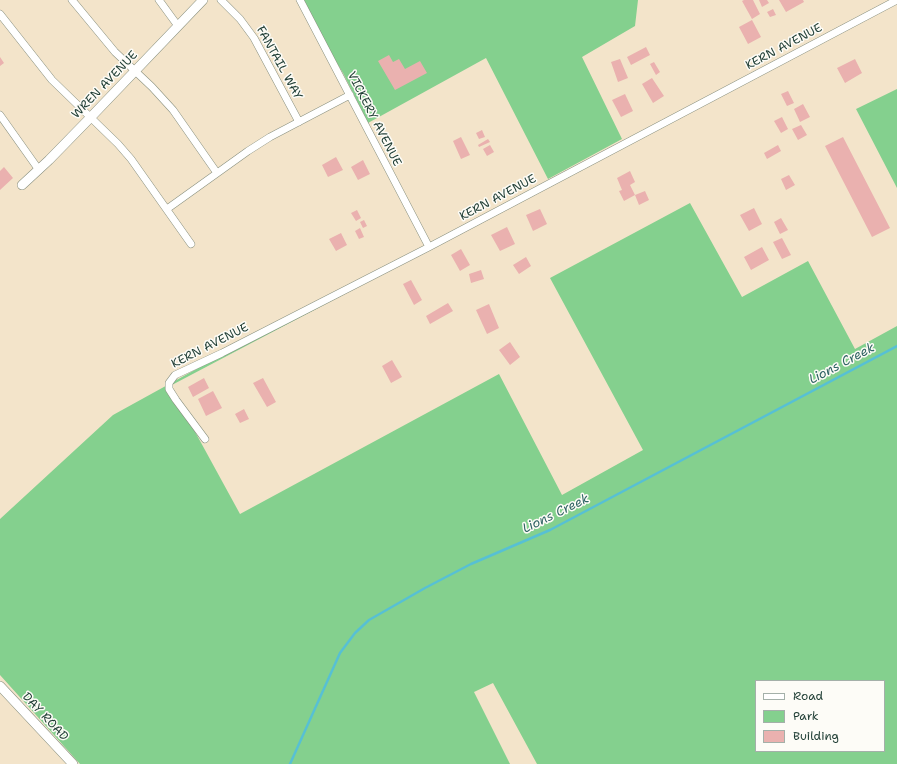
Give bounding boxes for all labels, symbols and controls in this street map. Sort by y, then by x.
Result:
street label: KERN AVENUE [743,21,825,73]
street label: FANTAIL WAY [253,24,305,102]
street label: WREN AVENUE [69,48,141,122]
street label: VICKERY AVENUE [344,69,404,169]
street label: KERN AVENUE [457,172,539,224]
street label: KERN AVENUE [169,320,251,372]
water label: Lions Creek [806,340,878,388]
water label: Lions Creek [520,491,592,537]
legend [755,680,885,752]
text: Road [793,688,823,704]
street label: DAY ROAD [19,690,71,744]
text: Park [793,708,819,724]
text: Building [793,728,839,744]

